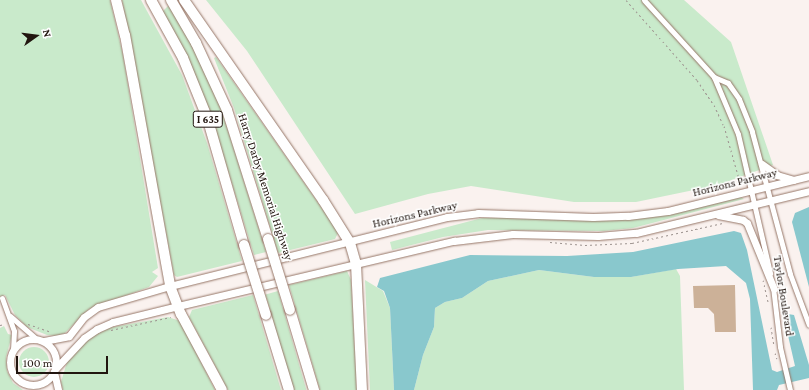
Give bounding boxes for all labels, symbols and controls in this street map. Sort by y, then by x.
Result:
north arrow [16,16,56,56]
text: N [41,28,54,38]
road number: I 635 [192,110,224,128]
street label: Harry Darby Memorial Highway [234,112,296,262]
street label: Horizons Parkway [691,166,779,200]
street label: Horizons Parkway [371,198,459,232]
street label: Taylor Boulevard [770,255,796,337]
scale bar [18,348,110,374]
text: 100 m [23,356,52,370]

